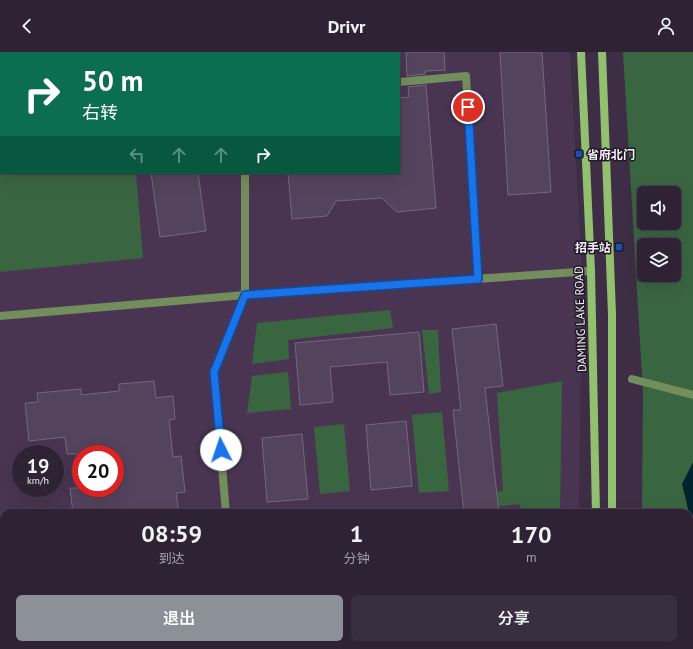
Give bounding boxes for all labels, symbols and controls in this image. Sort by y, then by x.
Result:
icon: back [16,15,38,37]
text: Drivr [328,15,365,38]
icon: person [655,15,677,37]
text: 50 m [82,62,143,99]
icon: right [16,68,68,120]
pin [451,90,485,124]
icon: arrive [457,96,479,118]
text: 右转 [82,101,118,124]
icon: left [126,144,148,166]
icon: ahead [168,144,190,166]
icon: ahead [210,144,232,166]
icon: right [252,144,274,166]
place label: 省府北门 [587,147,635,162]
marker: 省府北门 [574,149,584,159]
map controls [637,186,681,282]
button: sound [637,186,681,230]
button: layers [637,238,681,282]
place label: 招手站 [575,240,611,255]
marker: 招手站 [614,242,624,252]
street label: DAMING LAKE ROAD [571,266,589,372]
position arrow [200,429,242,471]
speed limit sign: 20 [72,445,124,497]
text: 19 [27,453,49,479]
text: km/h [27,474,49,487]
text: 08:59 [141,518,202,549]
text: 1 [350,518,363,549]
text: 170 [511,519,552,550]
text: m [526,549,537,566]
text: 到达 [159,550,185,567]
text: 分钟 [344,550,370,567]
button: 退出 [16,595,343,641]
button: 分享 [351,595,677,641]

